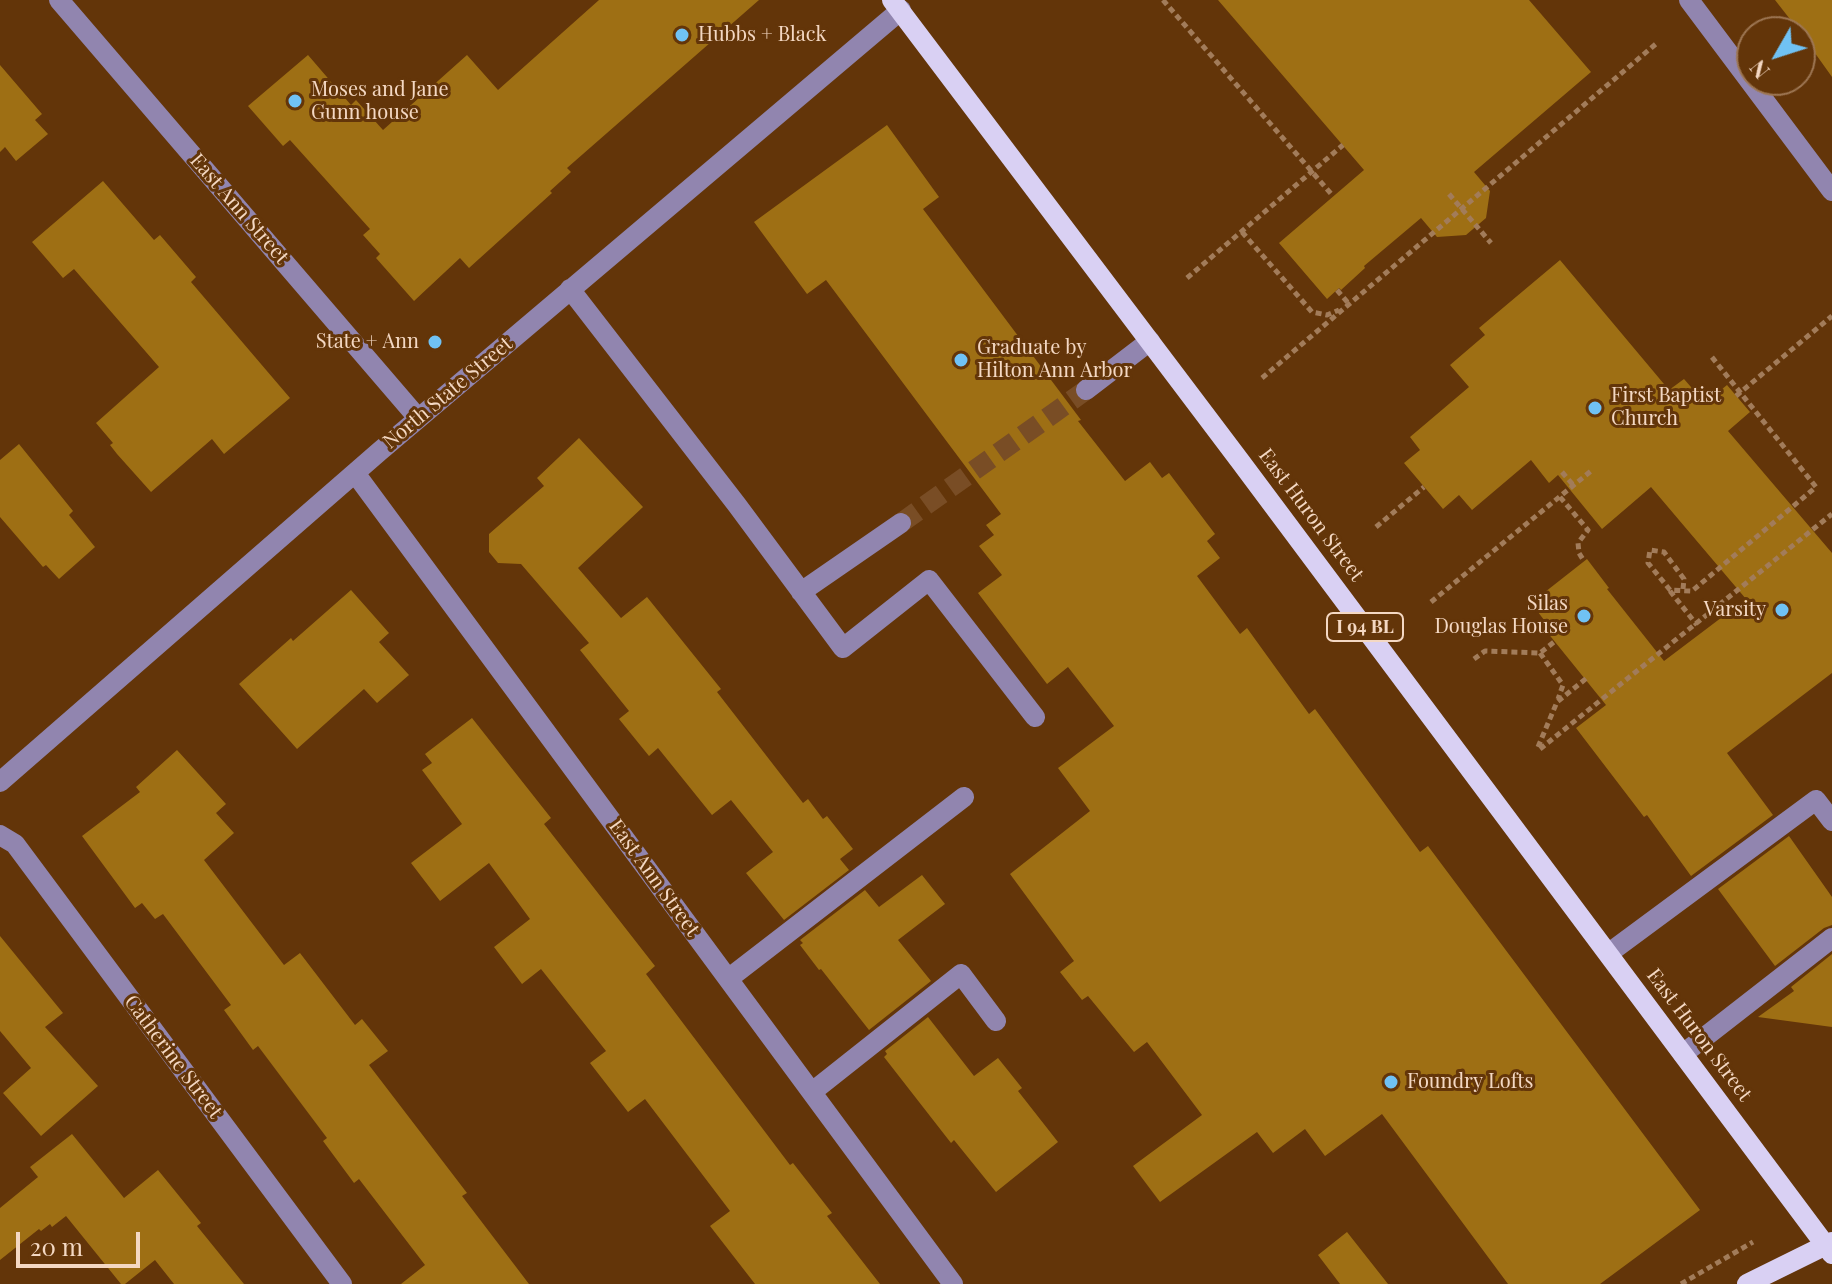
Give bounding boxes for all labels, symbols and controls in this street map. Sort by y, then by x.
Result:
north arrow [1736,16,1816,96]
place label: Hubbs + Black [698,23,826,47]
marker: Hubbs + Black [673,26,691,44]
text: N [1742,54,1776,85]
place label: Moses and Jane Gunn house [311,78,449,125]
marker: Moses and Jane Gunn house [286,92,304,110]
street label: East Ann Street [185,149,293,269]
place label: State + Ann [316,330,419,354]
street label: North State Street [379,332,517,454]
marker: State + Ann [426,333,444,351]
place label: Graduate by Hilton Ann Arbor [977,336,1132,383]
marker: Graduate by Hilton Ann Arbor [952,351,970,369]
place label: First Baptist Church [1611,384,1721,431]
marker: First Baptist Church [1586,399,1604,417]
street label: East Huron Street [1253,444,1369,586]
place label: Silas Douglas House [1434,592,1568,639]
place label: Varsity [1704,598,1766,622]
marker: Varsity [1773,601,1791,619]
marker: Silas Douglas House [1575,607,1593,625]
road number: I 94 BL [1327,613,1403,641]
street label: East Ann Street [604,815,704,941]
street label: East Huron Street [1641,964,1757,1106]
street label: Catherine Street [119,991,227,1123]
place label: Foundry Lofts [1407,1070,1533,1094]
marker: Foundry Lofts [1382,1073,1400,1091]
scale bar [20,1216,144,1266]
text: 20 m [30,1230,83,1262]

